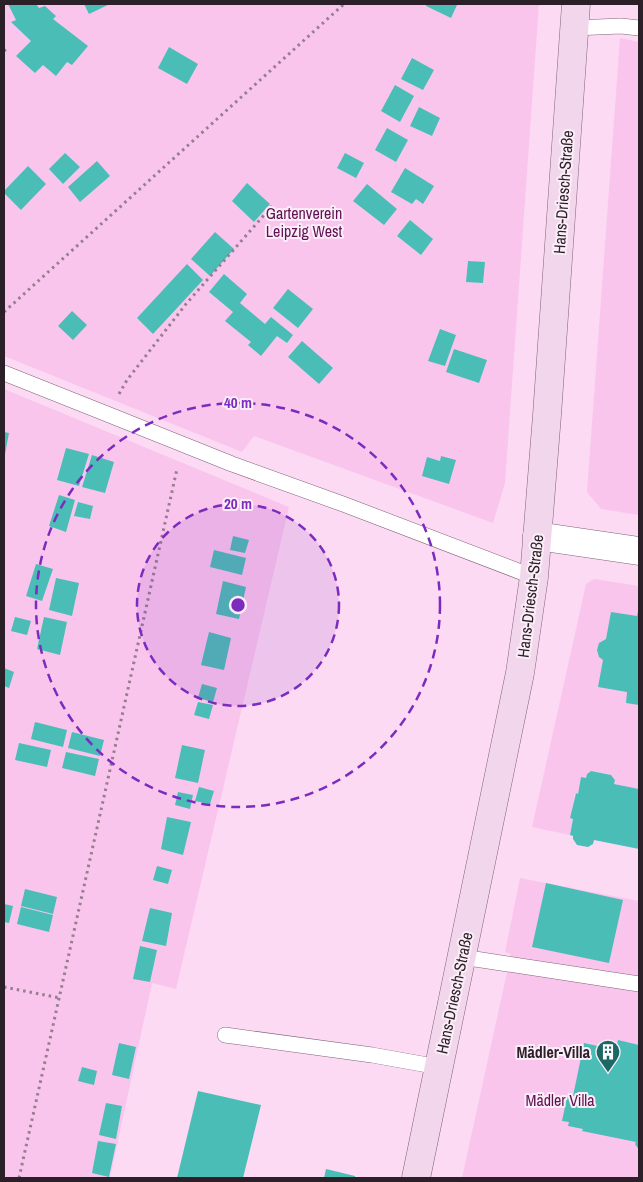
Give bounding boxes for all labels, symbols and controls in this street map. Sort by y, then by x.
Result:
street label: Hans-Driesch-Straße [548,129,578,255]
park label: Gartenverein Leipzig West [266,202,343,242]
text: 40 m [224,392,252,413]
text: 20 m [224,493,252,514]
street label: Hans-Driesch-Straße [512,533,548,659]
centre of rings [229,596,247,614]
street label: Hans-Driesch-Straße [430,930,478,1056]
building icon: Mädler-Villa [595,1039,621,1073]
place label: Mädler-Villa [517,1041,591,1063]
park label: Mädler Villa [525,1089,595,1111]

